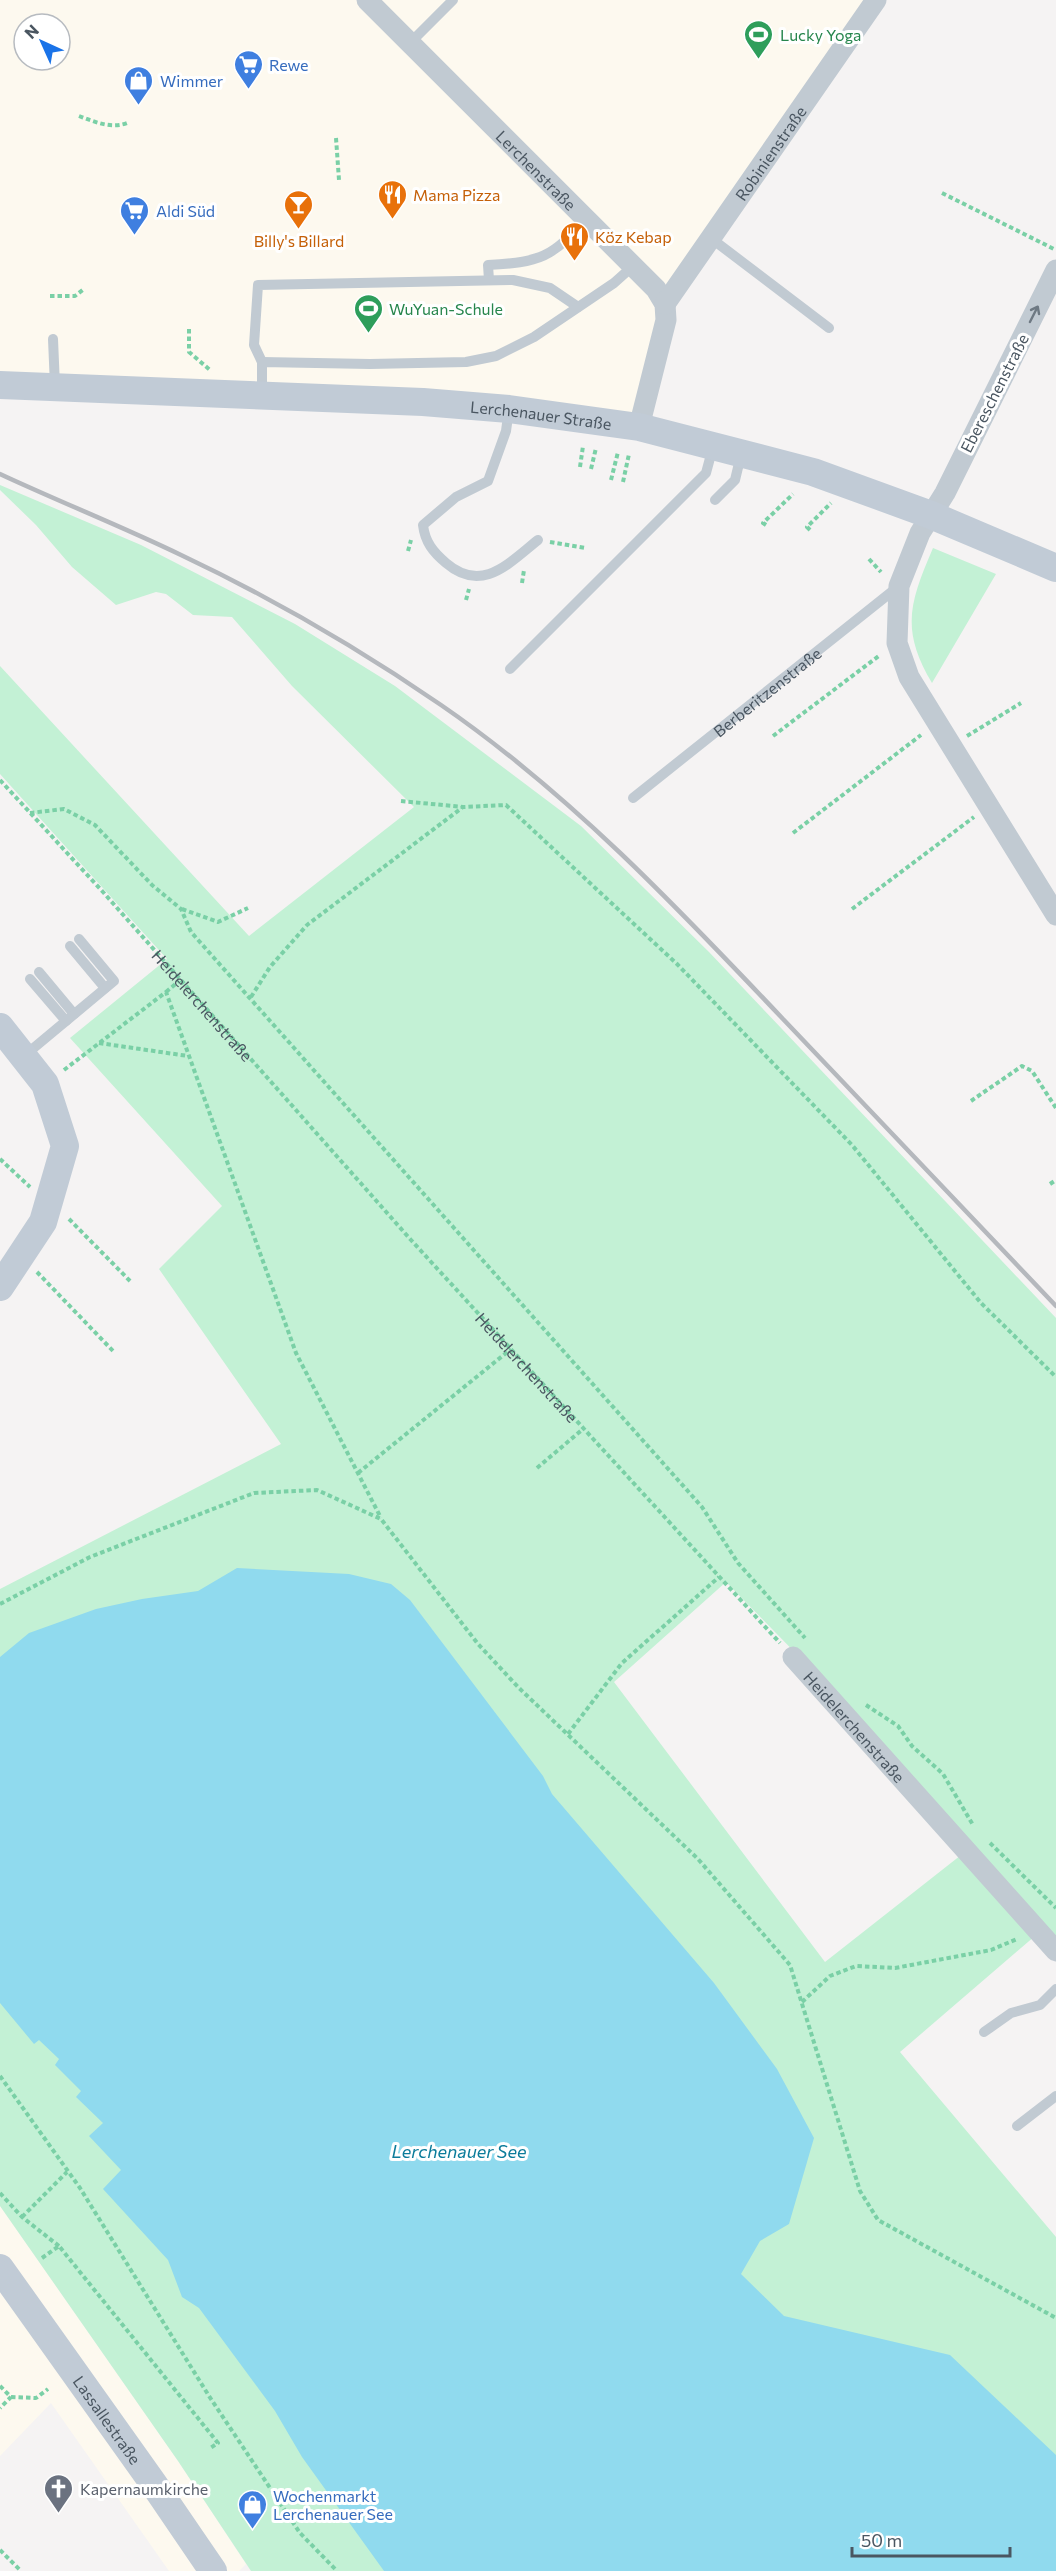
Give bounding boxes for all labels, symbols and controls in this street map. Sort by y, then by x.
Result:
north arrow [12,12,72,72]
sports icon: Lucky Yoga [743,18,775,60]
text: N [20,20,42,42]
place label: Lucky Yoga [780,25,861,44]
supermarket icon: Rewe [232,48,264,90]
place label: Rewe [269,55,308,74]
shop icon: Wimmer [123,64,155,106]
place label: Wimmer [160,71,224,90]
street label: Robinienstraße [731,102,809,204]
street label: Lerchenstraße [493,126,581,214]
restaurant icon: Mama Pizza [376,178,408,220]
place label: Mama Pizza [413,185,500,204]
bar icon: Billy's Billard [283,188,315,230]
supermarket icon: Aldi Süd [119,194,151,236]
place label: Aldi Süd [156,201,215,220]
restaurant icon: Köz Kebap [558,220,590,262]
place label: Köz Kebap [595,227,672,246]
place label: Billy's Billard [254,231,344,250]
sports icon: WuYuan-Schule [352,292,384,334]
place label: WuYuan-Schule [389,299,503,318]
one-way arrow [1028,306,1040,323]
street label: Ebereschenstraße [956,331,1032,455]
street label: Lerchenauer Straße [470,396,613,433]
street label: Berberitzenstraße [709,643,824,740]
street label: Heidelerchenstraße [149,945,257,1065]
street label: Heidelerchenstraße [472,1308,582,1426]
street label: Heidelerchenstraße [801,1667,910,1786]
water label: Lerchenauer See [392,2140,527,2162]
street label: Lassallestraße [70,2372,146,2467]
church icon: Kapernaumkirche [43,2472,75,2514]
place label: Kapernaumkirche [80,2479,208,2498]
place label: Wochenmarkt Lerchenauer See [273,2486,393,2523]
shop icon: Wochenmarkt Lerchenauer See [236,2488,268,2530]
scale bar [852,2520,1010,2558]
text: 50 m [861,2529,902,2551]

